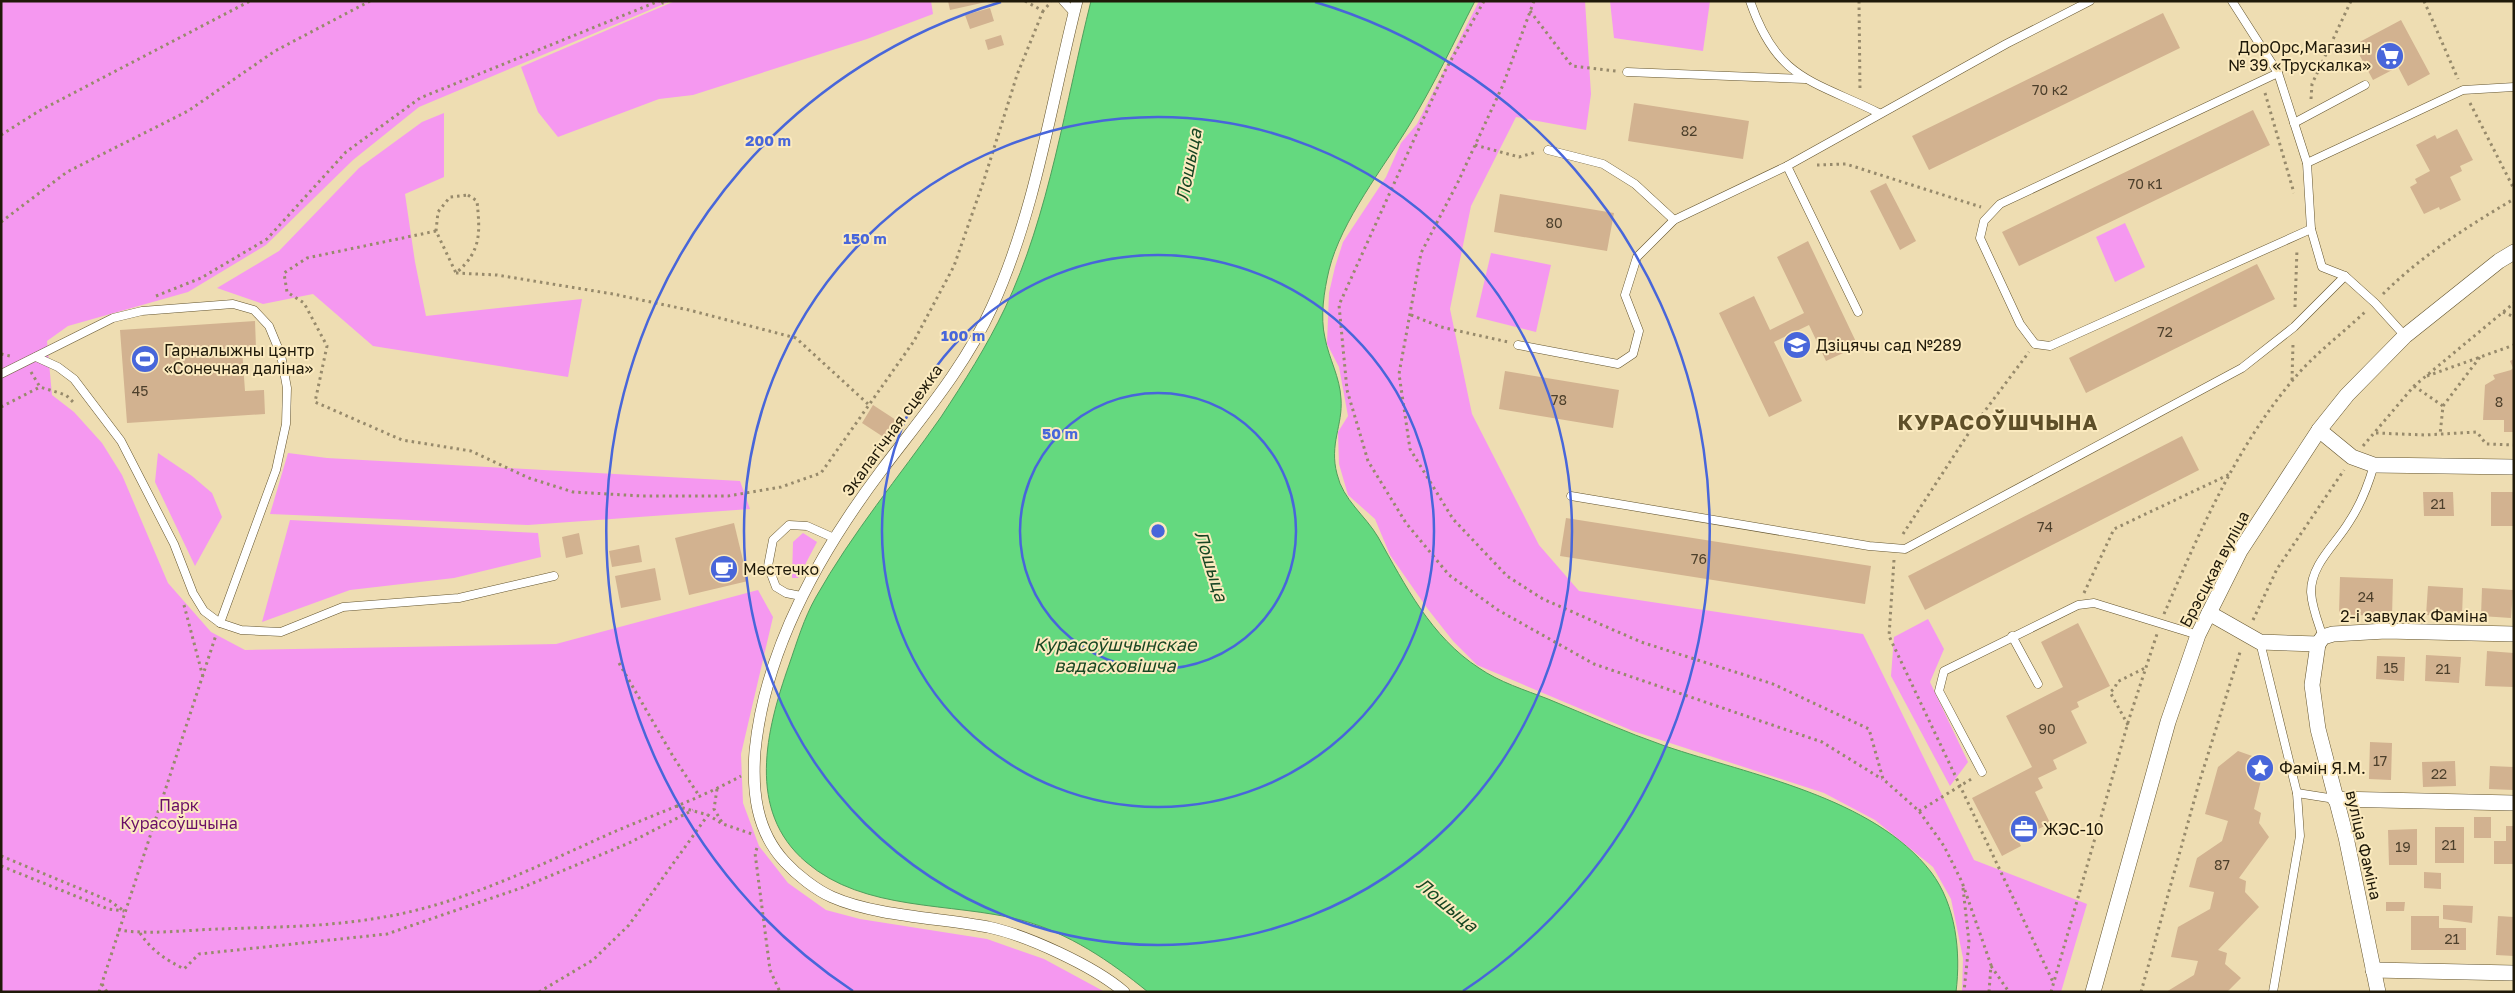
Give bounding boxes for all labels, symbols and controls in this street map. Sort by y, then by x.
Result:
place label: ДорОрс,Магазин № 39 «Трускалка» [2228,37,2371,75]
supermarket icon: ДорОрс,Магазин № 39 «Трускалка» [2375,41,2405,71]
house number: 70 к2 [2032,81,2068,98]
house number: 82 [1681,122,1697,139]
water label: Лошыца [1170,126,1206,203]
text: 200 m [745,131,791,149]
house number: 70 к1 [2128,175,2162,192]
house number: 80 [1545,214,1563,231]
text: 150 m [843,229,887,247]
house number: 72 [2157,323,2173,340]
text: 100 m [941,326,985,344]
school or university icon: Дзіцячы сад №289 [1782,330,1812,360]
place label: Дзіцячы сад №289 [1816,335,1962,355]
place label: Гарналыжны цэнтр «Сонечная даліна» [164,340,315,378]
sports icon: Гарналыжны цэнтр «Сонечная даліна» [130,344,160,374]
street label: Экалагічная сцежка [837,360,947,500]
house number: 45 [132,382,148,399]
house number: 78 [1551,391,1567,408]
house number: 8 [2495,393,2503,410]
district label: КУРАСОЎШЧЫНА [1898,409,2098,435]
text: 50 m [1042,424,1078,442]
house number: 21 [2431,495,2446,512]
street label: Брэсцкая вуліца [2175,507,2253,631]
house number: 74 [2037,518,2053,535]
centre of rings [1149,522,1167,540]
water label: Лошыца [1191,528,1233,605]
house number: 76 [1691,550,1707,567]
cafe icon: Местечко [709,554,739,584]
place label: Местечко [743,559,819,579]
house number: 24 [2358,588,2374,605]
street label: 2-і завулак Фаміна [2340,606,2488,626]
water label: Курасоўшчынскае вадасховішча [1034,633,1198,676]
house number: 15 [2384,659,2398,676]
house number: 21 [2436,660,2451,677]
house number: 90 [2038,720,2056,737]
house number: 17 [2373,752,2387,769]
place icon: Фамін Я.М. [2245,753,2275,783]
place label: Фамін Я.М. [2279,758,2366,778]
house number: 22 [2431,765,2447,782]
street label: вуліца Фаміна [2342,788,2386,902]
park label: Парк Курасоўшчына [120,795,238,833]
office icon: ЖЭС-10 [2009,814,2039,844]
place label: ЖЭС-10 [2043,819,2104,839]
house number: 21 [2442,836,2457,853]
house number: 19 [2395,838,2411,855]
house number: 87 [2214,856,2230,873]
water label: Лошыца [1413,872,1483,937]
house number: 21 [2445,930,2460,947]

